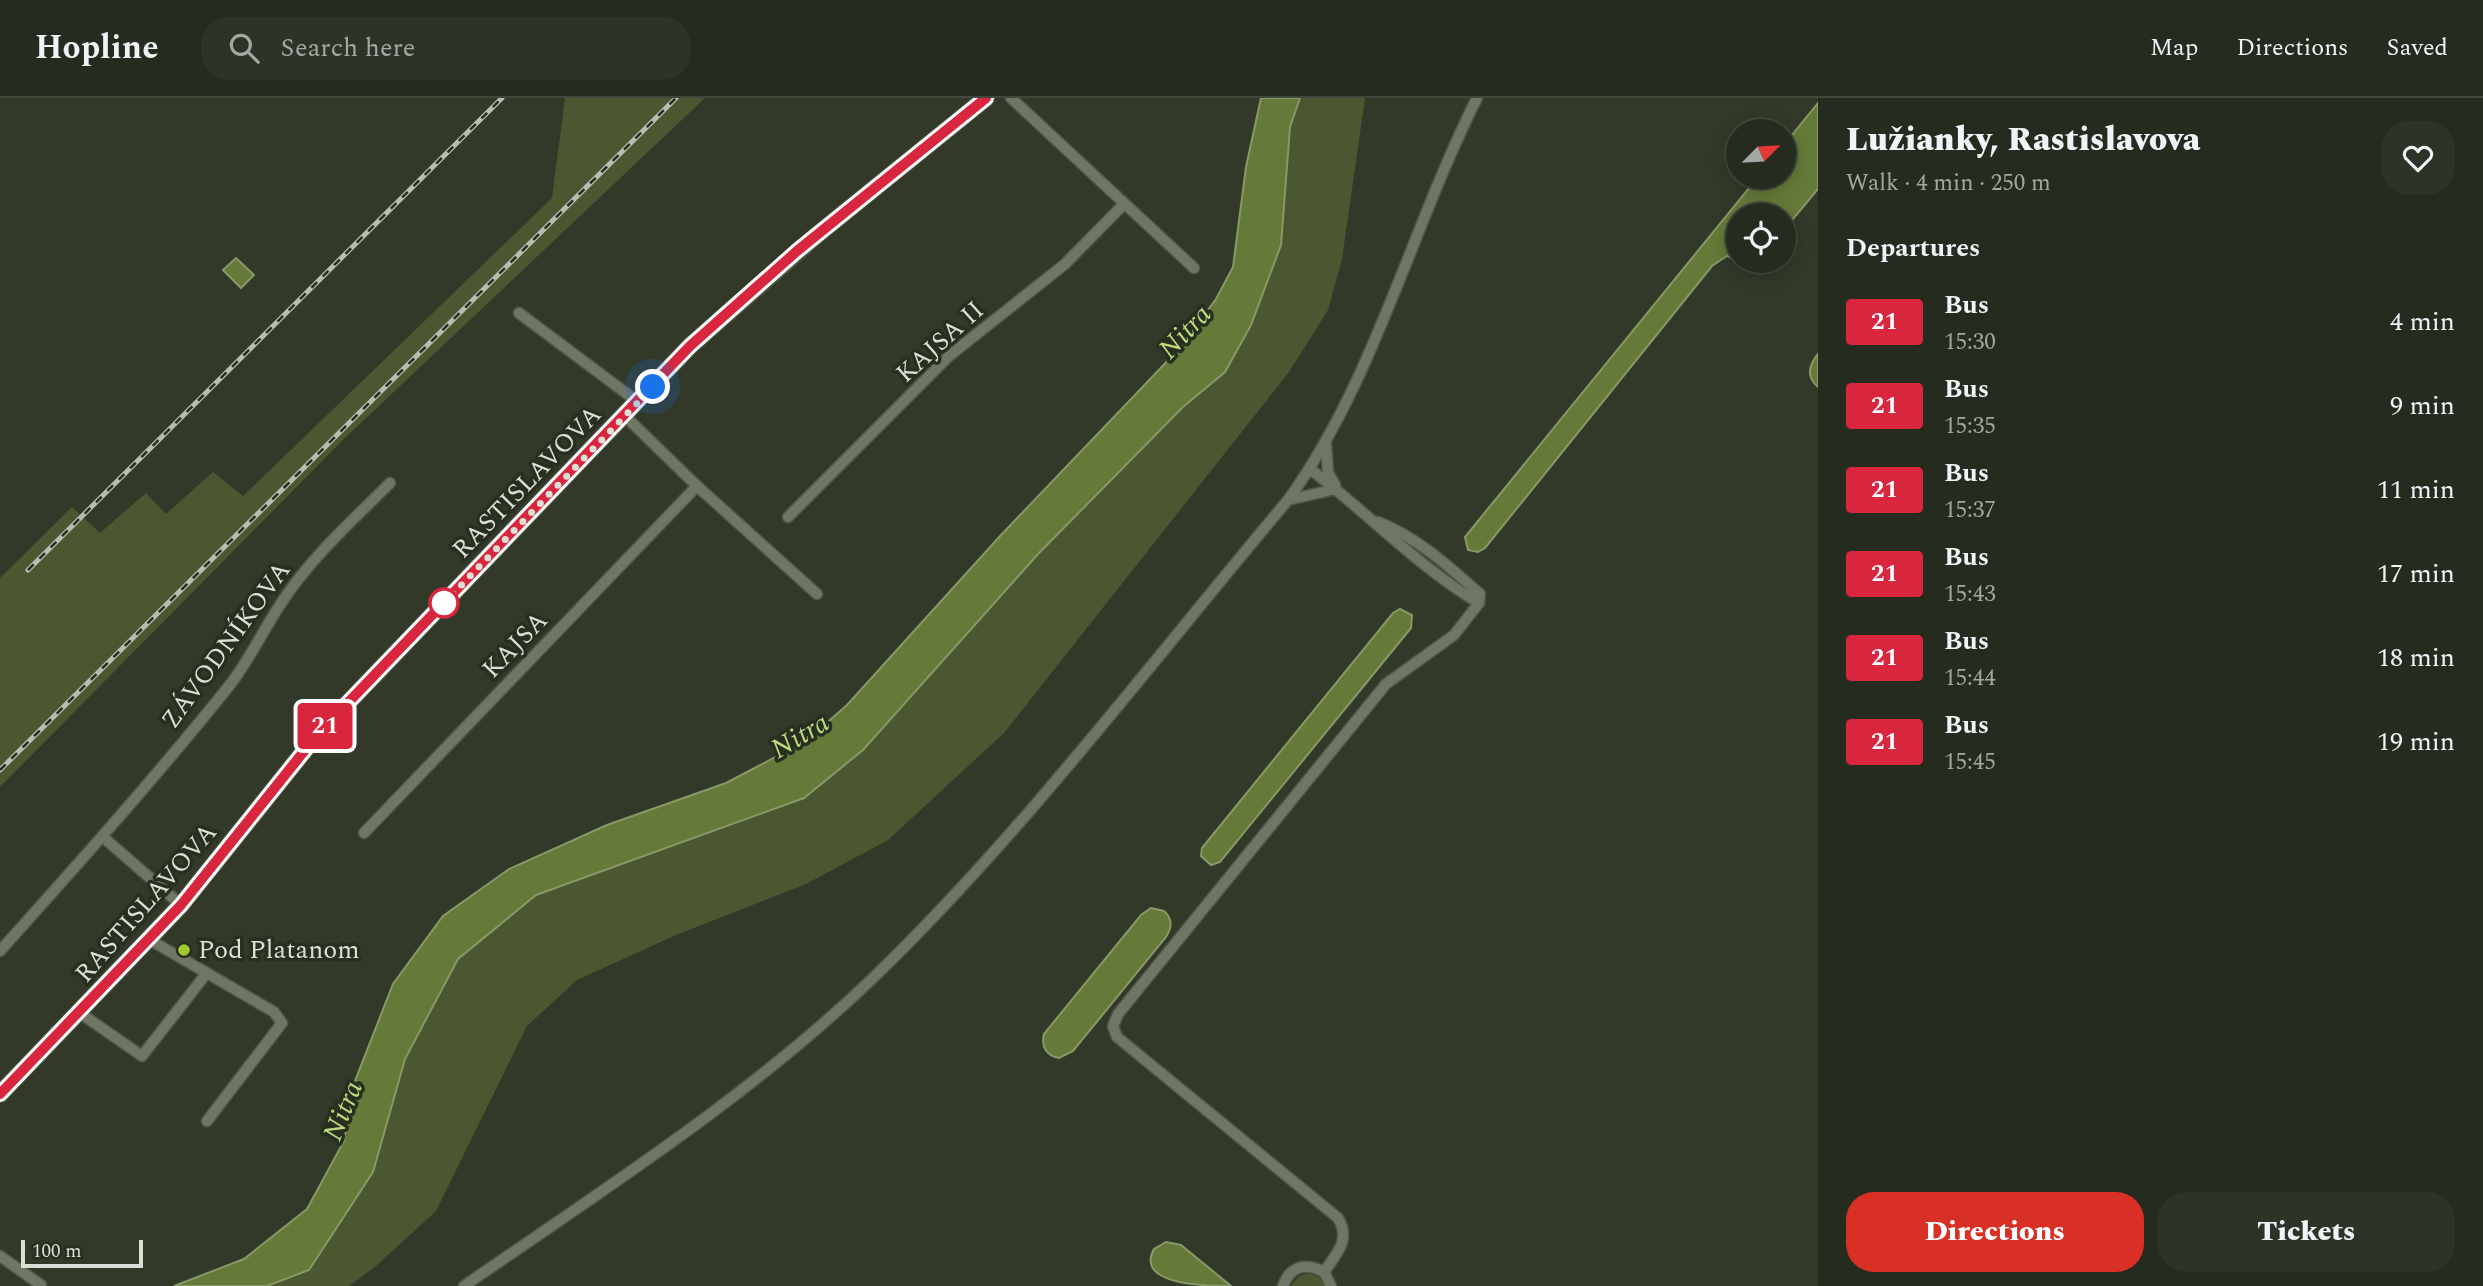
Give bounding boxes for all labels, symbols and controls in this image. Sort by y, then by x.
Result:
search box [201,17,691,80]
text: Hopline [35,23,159,73]
text: Search here [281,28,415,68]
icon: search [225,29,263,67]
text: Map [2150,30,2198,66]
text: Directions [2236,30,2348,66]
text: Saved [2386,30,2448,66]
text: Lužianky, Rastislavova [1846,115,2200,165]
north arrow [1726,119,1796,189]
map controls [1726,119,1796,273]
button: heart [2381,121,2455,195]
text: Walk · 4 min · 250 m [1846,166,2051,201]
button: locate [1726,203,1796,273]
text: Departures [1846,228,1980,268]
text: Bus [1944,285,1989,325]
street label: KAJSA II [887,291,993,393]
water label: Nitra [1148,295,1222,369]
text: 4 min [2390,302,2455,342]
text: 21 [1871,304,1898,340]
text: 15:30 [1944,325,1996,360]
your location [635,369,670,404]
text: Bus [1944,369,1989,409]
text: 9 min [2390,386,2455,426]
text: 21 [1871,388,1898,424]
street label: RASTISLAVOVA [443,396,611,568]
text: 15:35 [1944,409,1996,444]
text: Bus [1944,453,1989,493]
text: 11 min [2377,470,2455,510]
text: 21 [1871,472,1898,508]
text: 15:37 [1944,493,1996,528]
text: Bus [1944,537,1989,577]
street label: ZÁVODNÍKOVA [151,553,301,737]
text: 17 min [2377,554,2455,594]
text: 21 [1871,556,1898,592]
text: 15:43 [1944,577,1996,612]
unlabelled marker [429,588,459,618]
street label: KAJSA [473,602,557,688]
text: Bus [1944,621,1989,661]
text: 18 min [2377,638,2455,678]
text: 21 [1871,640,1898,676]
text: 15:44 [1944,661,1996,696]
water label: Nitra [762,702,838,770]
line badge: 21 [294,703,356,749]
text: Bus [1944,705,1989,745]
text: 21 [312,708,338,744]
text: 19 min [2377,722,2455,762]
text: 21 [1871,724,1898,760]
text: 15:45 [1944,745,1996,780]
street label: RASTISLAVOVA [65,814,227,992]
place label: Pod Platanom [198,930,360,970]
marker: Pod Platanom [176,942,192,958]
water label: Nitra [311,1074,375,1148]
button: Directions [1846,1192,2144,1272]
button: Tickets [2158,1192,2455,1272]
scale bar [21,1237,144,1269]
text: 100 m [32,1237,82,1266]

